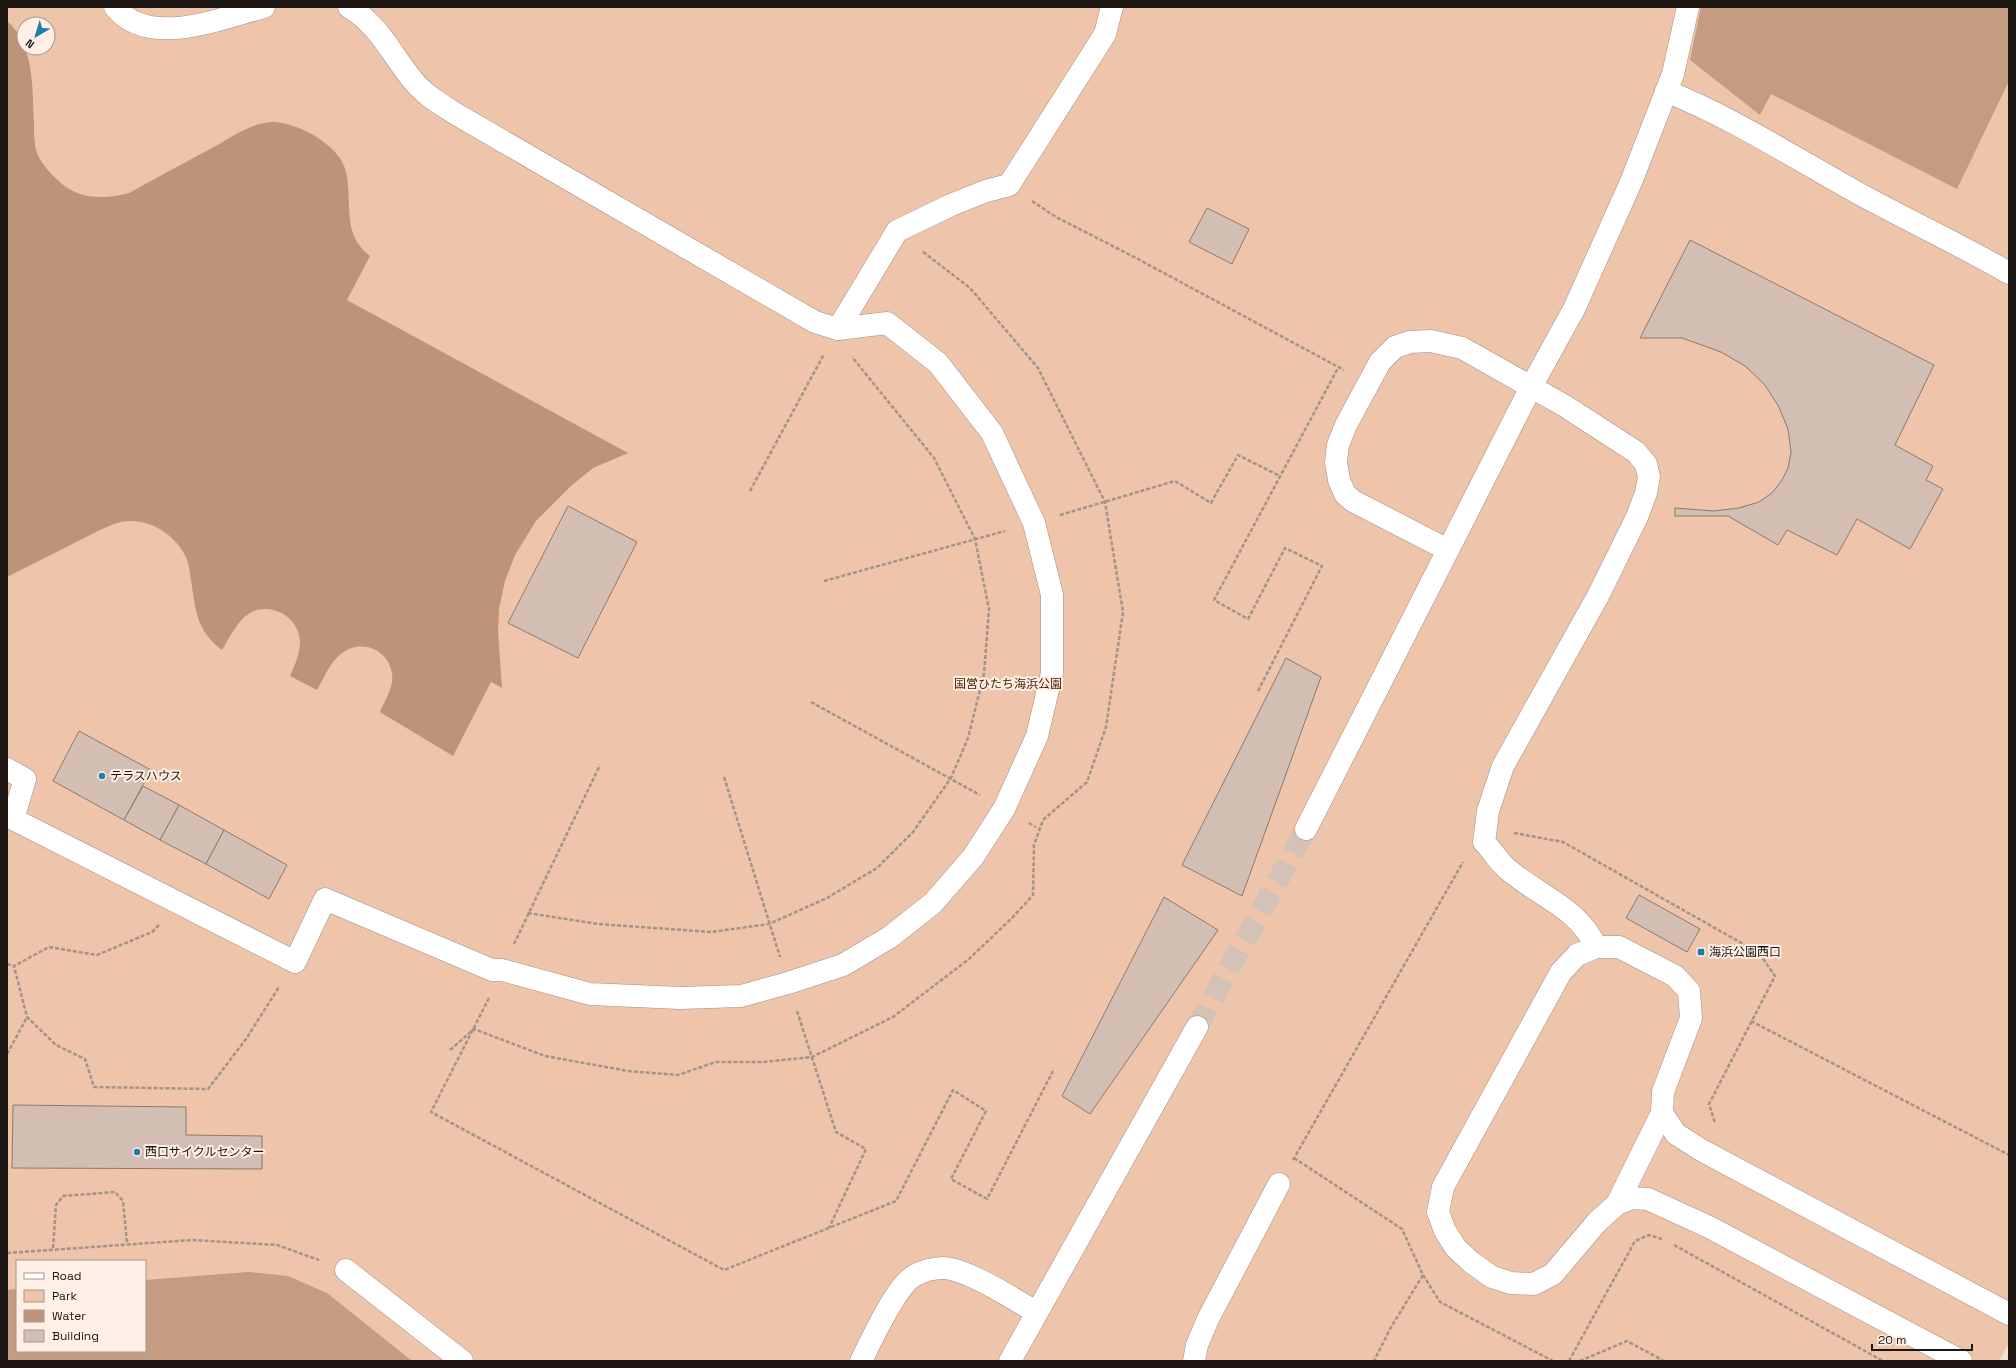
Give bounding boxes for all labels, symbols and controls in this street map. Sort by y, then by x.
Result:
north arrow [16,16,56,56]
text: N [23,36,37,52]
park label: 国営ひたち海浜公園 [954,676,1062,692]
place label: テラスハウス [110,768,182,784]
marker: テラスハウス [97,771,107,781]
place label: 海浜公園西口 [1709,944,1781,960]
marker: 海浜公園西口 [1696,947,1706,957]
place label: 西口サイクルセンター [145,1144,264,1160]
marker: 西口サイクルセンター [132,1147,142,1157]
legend [16,1260,146,1352]
text: Road [52,1268,81,1284]
text: Park [52,1288,77,1304]
text: Water [52,1308,86,1324]
scale bar [1872,1326,1972,1352]
text: Building [52,1328,99,1344]
text: 20 m [1878,1332,1906,1348]

